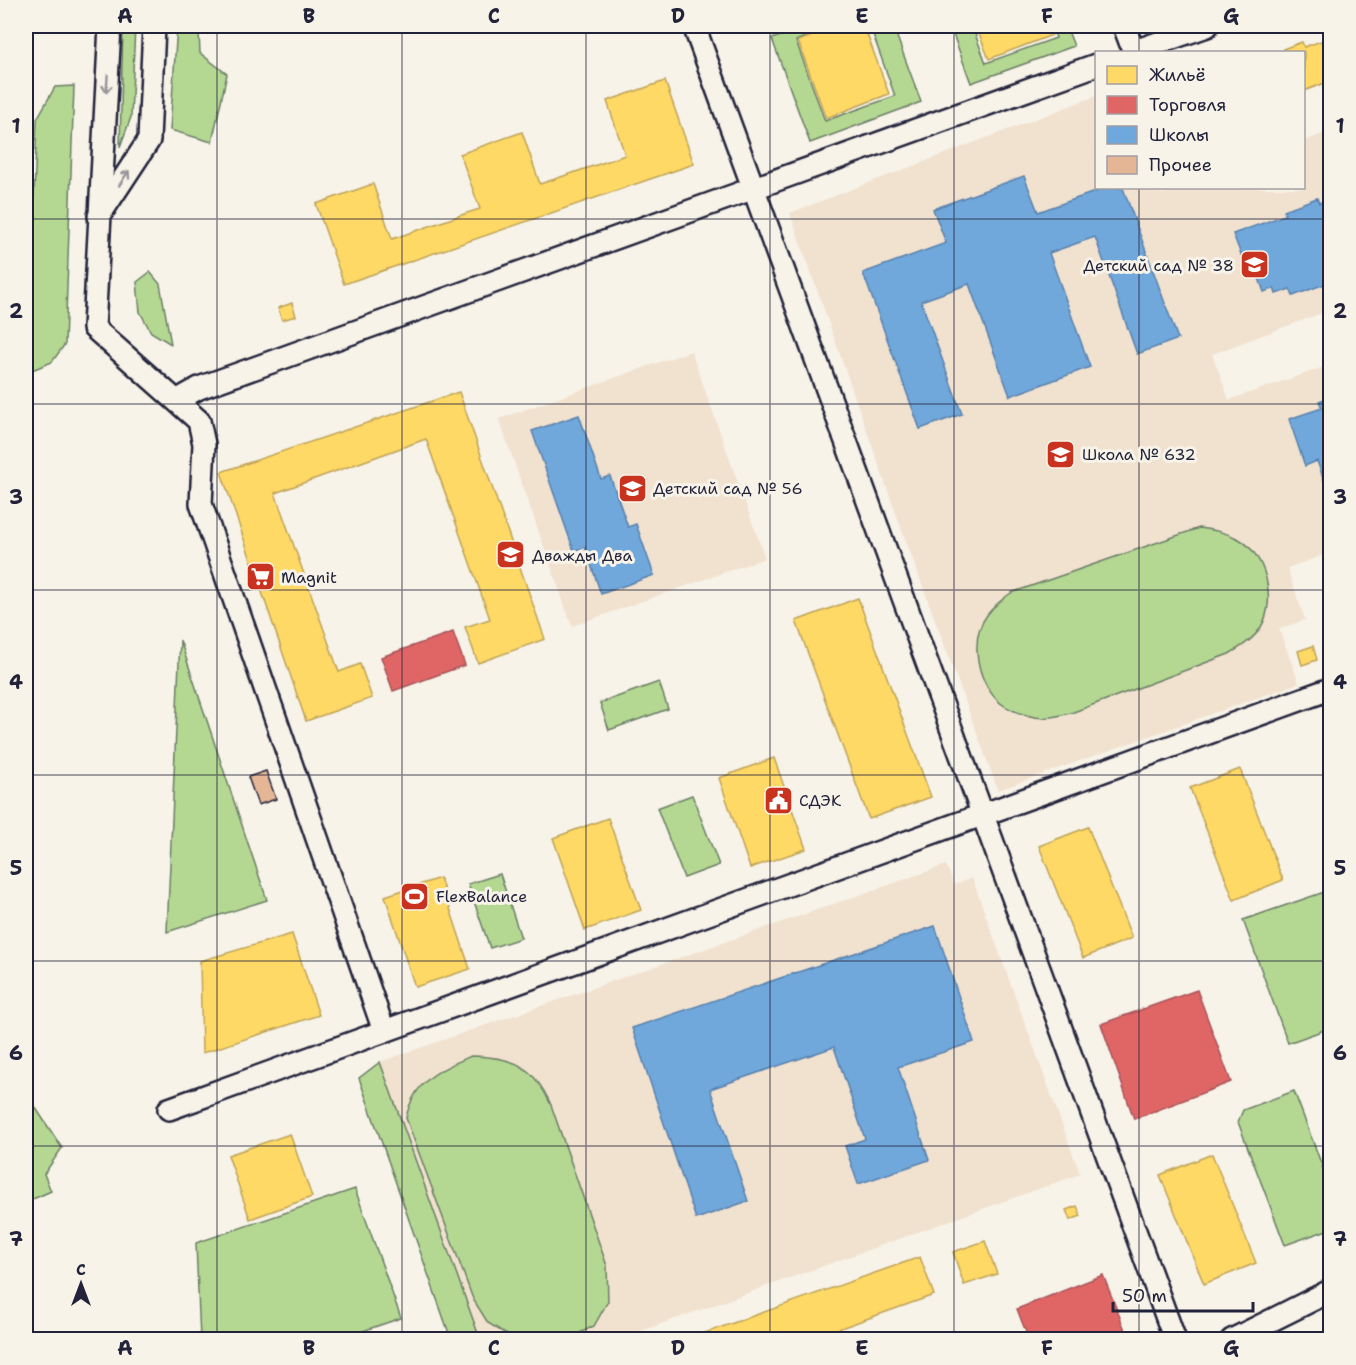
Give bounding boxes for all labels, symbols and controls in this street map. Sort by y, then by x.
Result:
text: A [117,3,133,29]
text: B [303,3,315,29]
text: C [488,3,500,29]
text: D [671,3,685,29]
text: E [855,3,869,29]
text: F [1041,3,1053,29]
text: G [1223,3,1239,29]
legend [1095,51,1305,189]
text: Жильё [1149,63,1206,87]
one-way arrow [101,73,112,93]
text: Торговля [1149,93,1227,117]
text: 1 [11,113,21,139]
text: 1 [1335,113,1345,139]
text: Школы [1149,123,1209,147]
text: Прочее [1149,153,1212,177]
one-way arrow [118,170,130,187]
school or university icon: Детский сад № 38 [1239,249,1271,281]
place label: Детский сад № 38 [1083,255,1234,276]
text: 2 [9,298,23,324]
text: 2 [1333,298,1347,324]
school or university icon: Школа № 632 [1045,438,1077,470]
place label: Школа № 632 [1082,444,1196,465]
school or university icon: Детский сад № 56 [616,472,648,504]
place label: Детский сад № 56 [653,478,803,499]
text: 3 [9,484,23,510]
text: 3 [1333,484,1347,510]
school or university icon: Дважды Два [495,539,527,571]
place label: Дважды Два [532,545,632,566]
supermarket icon: Magnit [244,561,276,593]
place label: Magnit [281,567,337,588]
text: 4 [9,669,23,695]
text: 4 [1333,669,1347,695]
public building icon: СДЭК [762,784,794,816]
place label: СДЭК [799,790,842,811]
text: 5 [10,855,22,881]
text: 5 [1334,855,1346,881]
sports icon: FlexBalance [399,880,431,912]
place label: FlexBalance [436,886,527,907]
text: 6 [9,1040,23,1066]
text: 6 [1333,1040,1347,1066]
text: 7 [9,1226,23,1252]
text: 7 [1333,1226,1347,1252]
north arrow [51,1254,111,1314]
text: С [76,1259,86,1280]
scale bar [1113,1275,1252,1313]
text: 50 m [1122,1284,1167,1308]
text: A [117,1335,133,1361]
text: B [303,1335,315,1361]
text: C [488,1335,500,1361]
text: D [671,1335,685,1361]
text: E [855,1335,869,1361]
text: F [1041,1335,1053,1361]
text: G [1223,1335,1239,1361]

